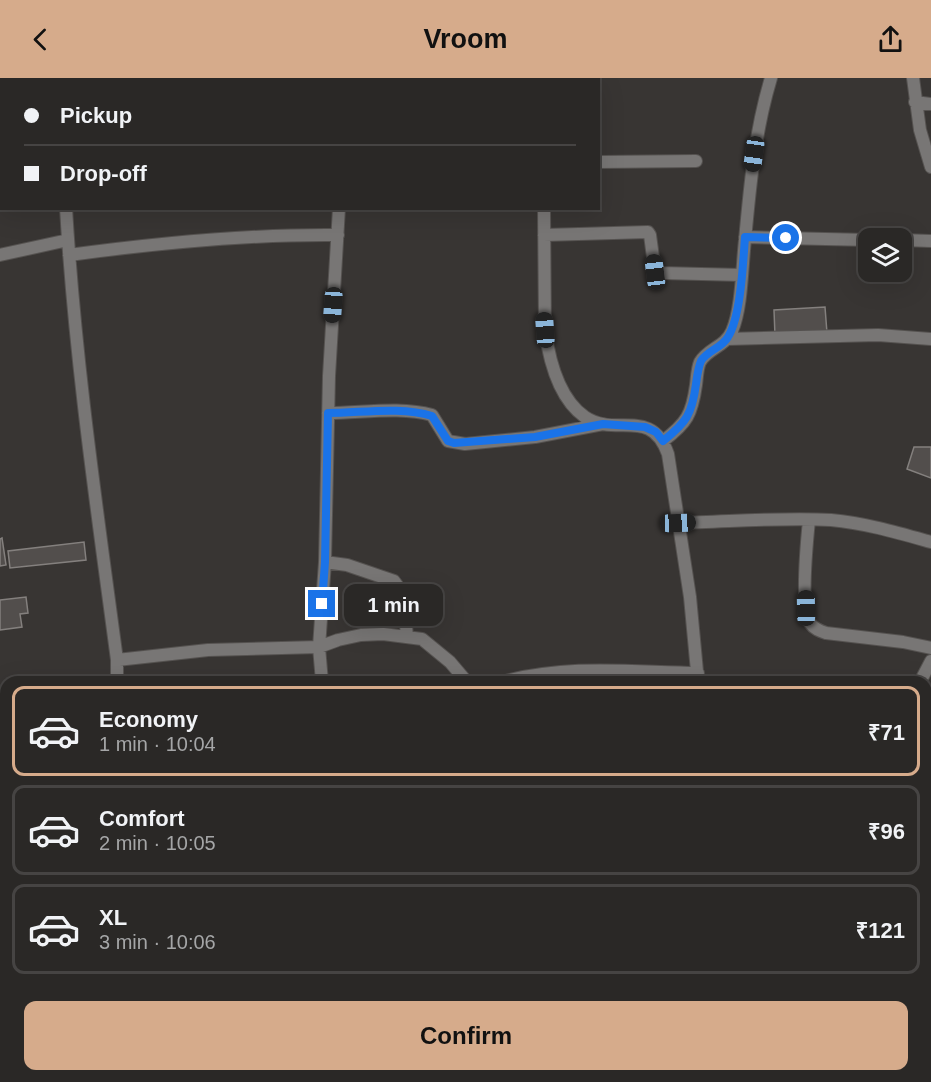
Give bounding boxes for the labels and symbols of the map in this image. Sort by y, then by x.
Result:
car [743,135,765,173]
route start [772,224,799,251]
car [644,253,666,291]
car [323,286,343,324]
car [535,311,555,349]
car [660,513,696,533]
callout: 1 min [343,583,442,625]
route end [308,590,335,617]
car [797,590,815,626]

